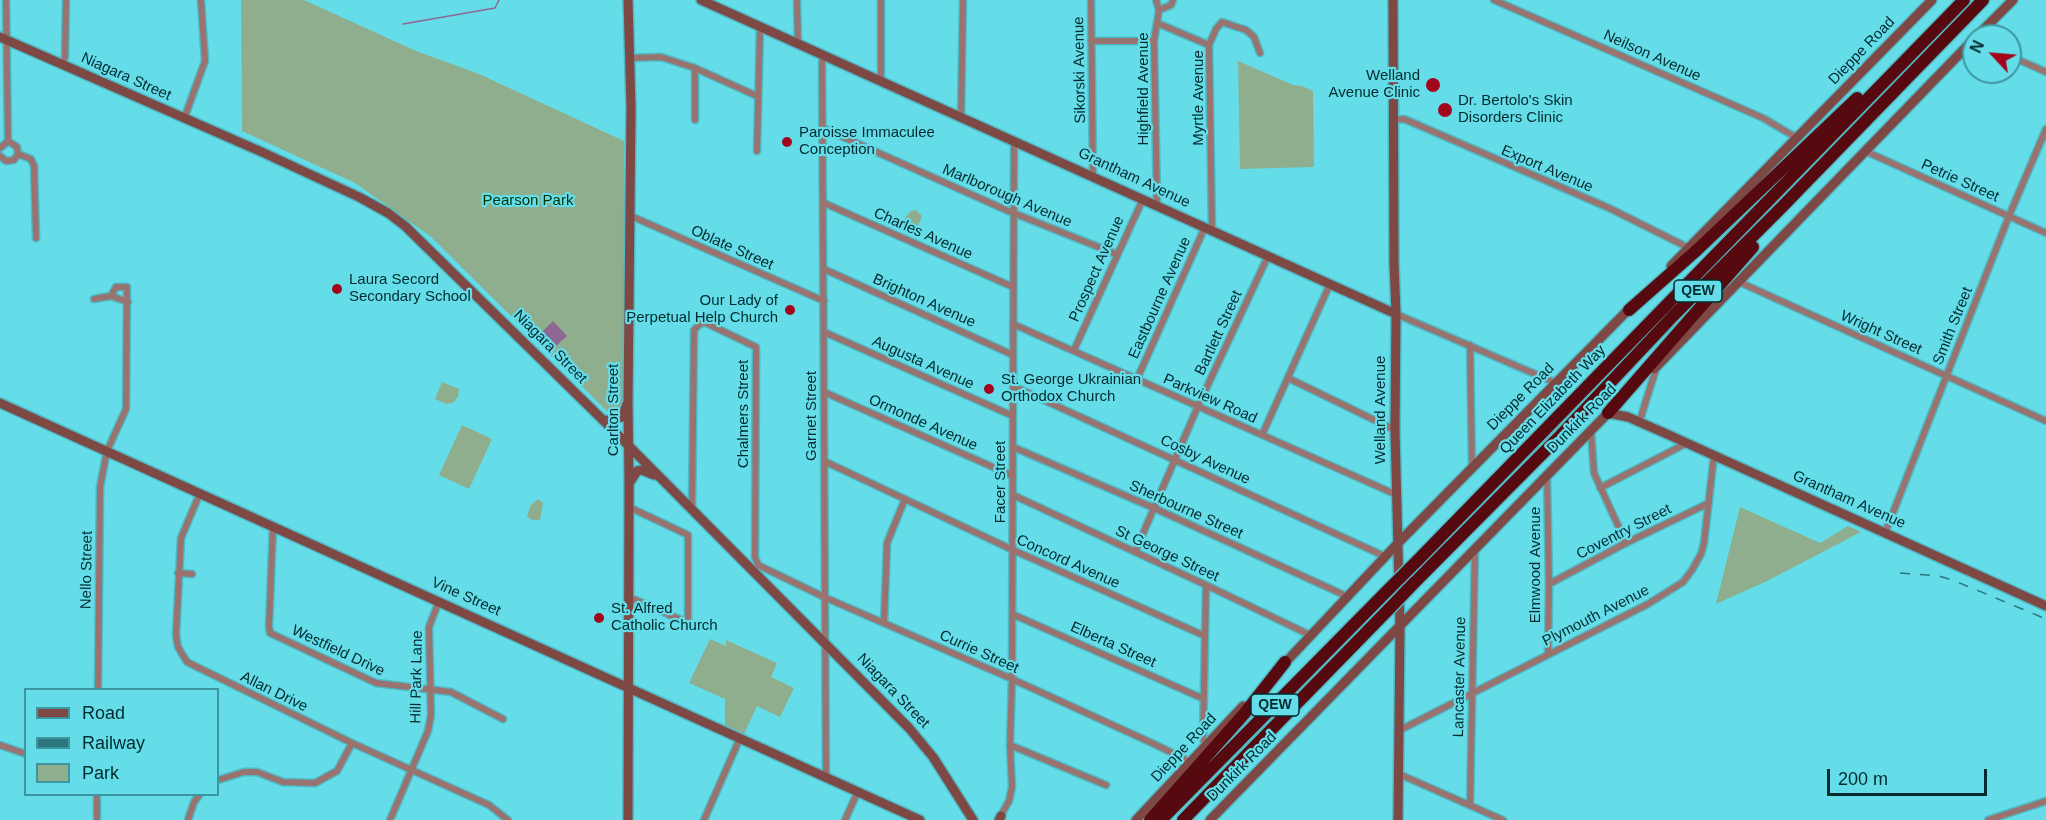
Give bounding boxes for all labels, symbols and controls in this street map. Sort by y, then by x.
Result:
street label: Dieppe Road [1825,13,1899,89]
street label: Sikorski Avenue [1070,16,1090,124]
north arrow [1962,24,2022,84]
street label: Neilson Avenue [1600,26,1704,86]
street label: Highfield Avenue [1135,32,1153,146]
text: N [1967,38,1987,56]
street label: Niagara Street [78,49,174,105]
street label: Myrtle Avenue [1190,50,1208,146]
place label: Welland Avenue Clinic [1329,67,1420,102]
marker: Welland Avenue Clinic [1424,76,1442,94]
place label: Dr. Bertolo's Skin Disorders Clinic [1458,92,1573,127]
marker: Dr. Bertolo's Skin Disorders Clinic [1436,101,1454,119]
place label: Paroisse Immaculee Conception [799,124,935,159]
marker: Paroisse Immaculee Conception [780,135,794,149]
street label: Export Avenue [1498,142,1596,196]
street label: Grantham Avenue [1075,144,1193,212]
street label: Petrie Street [1918,156,2002,206]
street label: Marlborough Avenue [940,161,1074,231]
park label: Pearson Park [483,192,573,210]
street label: Charles Avenue [871,204,975,264]
street label: Prospect Avenue [1066,213,1128,325]
street label: Oblate Street [688,222,776,274]
street label: Eastbourne Avenue [1125,234,1195,362]
street label: Brighton Avenue [870,270,978,332]
place label: Laura Secord Secondary School [349,271,471,306]
road number: QEW [1674,280,1722,302]
marker: Laura Secord Secondary School [330,282,344,296]
street label: Smith Street [1929,284,1977,368]
street label: Bartlett Street [1191,288,1247,378]
place label: Our Lady of Perpetual Help Church [626,292,778,327]
marker: Our Lady of Perpetual Help Church [783,303,797,317]
street label: Niagara Street [509,306,591,388]
street label: Wright Street [1837,307,1925,359]
street label: Augusta Avenue [869,332,977,394]
street label: Queen Elizabeth Way [1496,342,1610,458]
street label: Welland Avenue [1372,356,1390,464]
street label: Chalmers Street [735,360,753,468]
street label: Dieppe Road [1484,360,1558,434]
street label: Carlton Street [605,364,623,456]
street label: Parkview Road [1160,370,1260,428]
street label: Garnet Street [803,371,821,461]
place label: St. George Ukrainian Orthodox Church [1001,371,1141,406]
street label: Dunkirk Road [1544,381,1620,457]
marker: St. George Ukrainian Orthodox Church [982,382,996,396]
street label: Ormonde Avenue [866,391,980,455]
street label: Cosby Avenue [1157,431,1253,489]
street label: Facer Street [992,441,1010,523]
street label: Grantham Avenue [1790,467,1908,533]
street label: Sherbourne Street [1126,477,1246,543]
street label: Coventry Street [1573,500,1675,564]
street label: Elmwood Avenue [1527,507,1545,623]
street label: St George Street [1112,522,1222,586]
street label: Nello Street [77,531,97,609]
street label: Concord Avenue [1013,531,1123,593]
street label: Vine Street [429,574,503,620]
street label: Plymouth Avenue [1540,581,1652,651]
place label: St. Alfred Catholic Church [611,600,718,635]
marker: St. Alfred Catholic Church [592,611,606,625]
street label: Lancaster Avenue [1450,617,1470,737]
street label: Elberta Street [1067,618,1159,672]
street label: Westfield Drive [289,622,387,680]
street label: Currie Street [937,626,1021,678]
street label: Hill Park Lane [407,630,427,724]
street label: Niagara Street [853,650,933,732]
street label: Allan Drive [237,668,311,716]
legend [24,688,219,796]
road number: QEW [1251,694,1299,716]
text: Road [82,703,125,723]
street label: Dieppe Road [1148,710,1220,786]
street label: Dunkirk Road [1204,729,1280,805]
text: Railway [82,733,145,753]
scale bar [1830,757,1990,795]
text: Park [82,763,119,783]
text: 200 m [1838,769,1888,789]

